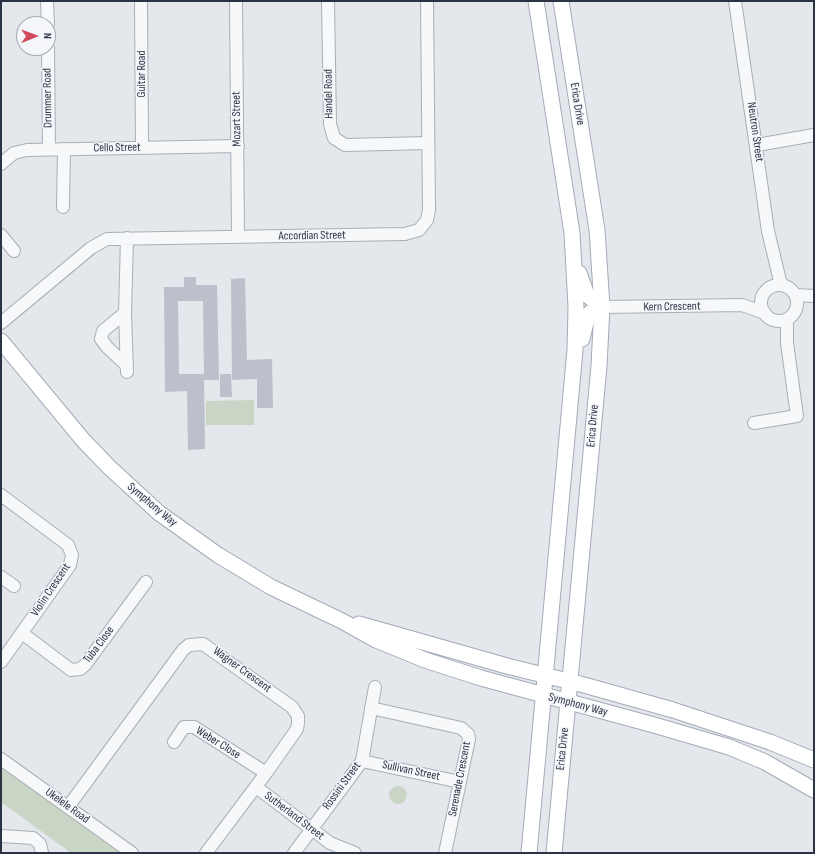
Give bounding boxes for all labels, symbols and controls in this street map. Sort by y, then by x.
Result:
north arrow [16,16,56,56]
text: N [41,33,54,39]
street label: Guitar Road [135,51,149,97]
street label: Drummer Road [40,68,56,128]
street label: Handel Road [321,69,337,119]
street label: Erica Drive [567,82,587,126]
street label: Mozart Street [229,91,245,147]
street label: Neutron Street [744,101,766,163]
street label: Cello Street [93,140,141,156]
street label: Accordian Street [278,228,346,244]
street label: Kern Crescent [643,299,701,315]
street label: Erica Drive [584,404,602,448]
street label: Symphony Way [124,480,180,530]
street label: Violin Crescent [28,561,74,619]
street label: Tuba Close [80,624,118,666]
street label: Wagner Crescent [210,644,274,696]
street label: Symphony Way [547,690,609,720]
street label: Weber Close [193,724,243,762]
street label: Erica Drive [554,727,572,771]
street label: Serenade Crescent [446,740,474,818]
street label: Sullivan Street [381,758,441,784]
street label: Rossini Street [320,759,364,813]
street label: Ukelele Road [42,785,92,827]
street label: Sutherland Street [261,789,327,843]

